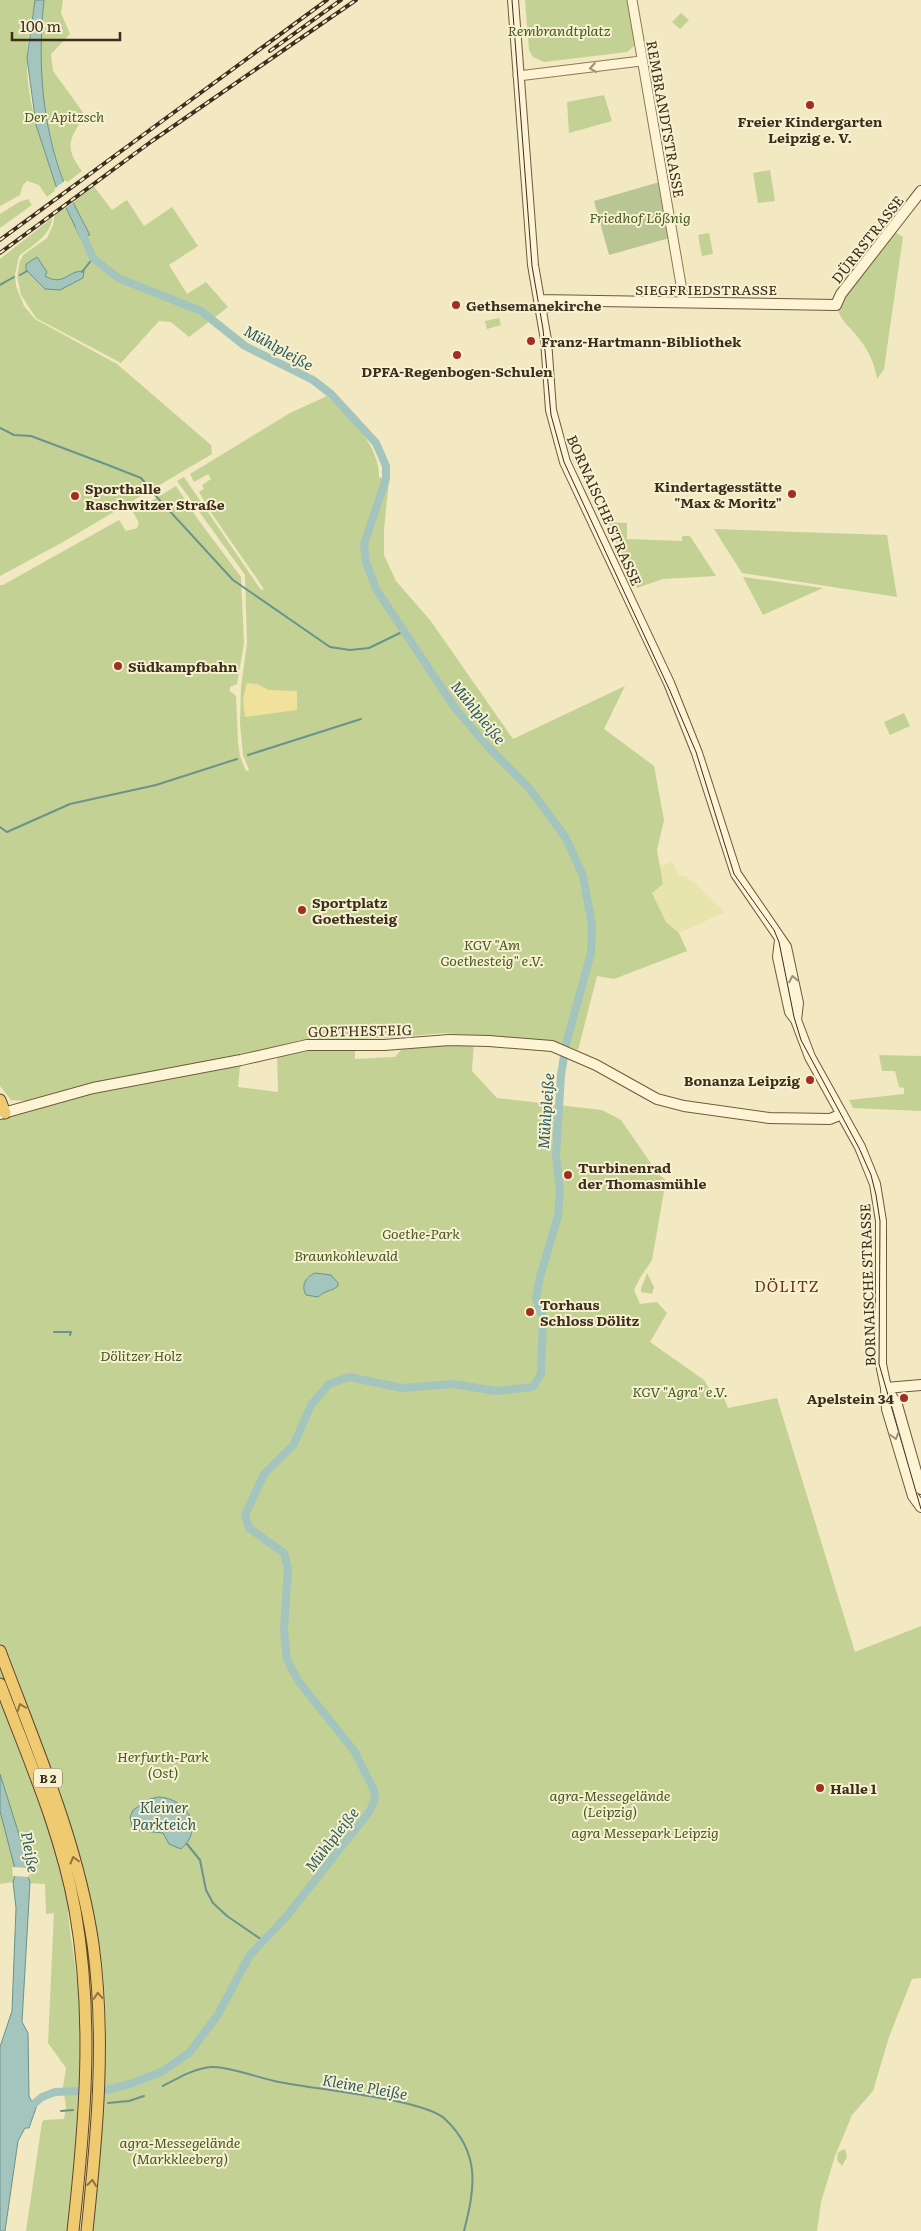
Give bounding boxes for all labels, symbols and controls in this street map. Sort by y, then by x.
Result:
scale bar [12,10,120,42]
text: 100 m [20,14,61,37]
park label: Rembrandtplatz [508,20,611,40]
street label: REMBRANDTSTRASSE [642,39,690,199]
one-way arrow [589,62,597,73]
marker: Freier Kindergarten Leipzig e. V. [804,99,816,111]
park label: Der Apitzsch [24,106,105,126]
place label: Freier Kindergarten Leipzig e. V. [737,111,883,147]
street label: DÜRRSTRASSE [826,191,908,287]
park label: Friedhof Lößnig [589,207,691,227]
street label: SIEGFRIEDSTRASSE [635,279,777,299]
place label: Gethsemanekirche [466,295,601,315]
marker: Gethsemanekirche [450,299,462,311]
water label: Mühlpleiße [240,318,318,376]
place label: Franz-Hartmann-Bibliothek [541,331,742,351]
marker: Franz-Hartmann-Bibliothek [525,335,537,347]
marker: DPFA-Regenbogen-Schulen [451,349,463,361]
place label: DPFA-Regenbogen-Schulen [361,361,553,381]
street label: BORNAISCHE STRASSE [563,431,647,589]
place label: Kindertagesstätte "Max & Moritz" [654,476,782,512]
place label: Sporthalle Raschwitzer Straße [85,478,225,514]
marker: Kindertagesstätte "Max & Moritz" [786,488,798,500]
marker: Sporthalle Raschwitzer Straße [69,490,81,502]
place label: Südkampfbahn [128,656,238,676]
marker: Südkampfbahn [112,660,124,672]
water label: Mühlpleiße [446,675,512,749]
place label: Sportplatz Goethesteig [312,892,398,928]
marker: Sportplatz Goethesteig [296,904,308,916]
park label: KGV "Am Goethesteig" e.V. [440,934,544,970]
one-way arrow [788,974,799,983]
street label: GOETHESTEIG [308,1019,413,1041]
place label: Bonanza Leipzig [684,1070,801,1090]
water label: Mühlpleiße [531,1072,559,1150]
marker: Bonanza Leipzig [804,1074,816,1086]
place label: Turbinenrad der Thomasmühle [578,1157,706,1193]
marker: Turbinenrad der Thomasmühle [562,1169,574,1181]
street label: BORNAISCHE STRASSE [854,1203,880,1367]
park label: Goethe-Park [382,1223,460,1243]
park label: Braunkohlewald [294,1245,398,1265]
district label: DÖLITZ [754,1274,820,1297]
place label: Torhaus Schloss Dölitz [540,1294,640,1330]
marker: Torhaus Schloss Dölitz [524,1306,536,1318]
park label: Dölitzer Holz [100,1345,182,1365]
park label: KGV "Agra" e.V. [632,1381,728,1401]
place label: Apelstein 34 [807,1388,895,1408]
marker: Apelstein 34 [898,1392,910,1404]
one-way arrow [889,1431,899,1439]
one-way arrow [17,1703,27,1712]
park label: Herfurth-Park (Ost) [117,1746,209,1782]
road number: B 2 [34,1769,62,1788]
place label: Halle 1 [830,1778,877,1798]
marker: Halle 1 [814,1782,826,1794]
park label: agra-Messegelände (Leipzig) [549,1785,671,1821]
water label: Kleiner Parkteich [132,1795,196,1835]
water label: Mühlpleiße [298,1802,364,1876]
park label: agra Messepark Leipzig [571,1822,719,1842]
water label: Pleiße [16,1830,46,1874]
one-way arrow [70,1857,80,1865]
one-way arrow [93,1992,104,2000]
water label: Kleine Pleiße [321,2067,409,2105]
park label: agra-Messegelände (Markkleeberg) [119,2132,241,2168]
one-way arrow [86,2178,97,2186]

